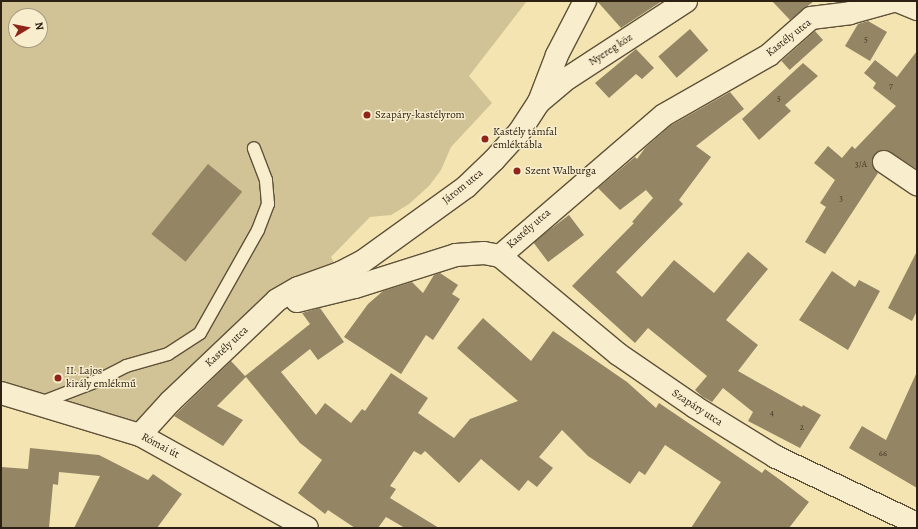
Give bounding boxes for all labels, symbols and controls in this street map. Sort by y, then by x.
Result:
north arrow [8,8,48,48]
street label: Kastély utca [764,16,814,60]
text: N [31,21,47,31]
street label: Nyereg köz [587,31,635,69]
house number: 5 [864,34,868,44]
house number: 7 [889,80,893,90]
house number: 5 [777,93,781,103]
place label: Szapáry-kastélyrom [375,108,465,122]
marker: Szapáry-kastélyrom [362,110,372,120]
place label: Kastély támfal emléktábla [493,126,557,152]
marker: Kastély támfal emléktábla [480,134,490,144]
house number: 3/A [855,159,867,169]
place label: Szent Walburga [525,164,596,178]
marker: Szent Walburga [512,166,522,176]
street label: Járom utca [440,167,486,207]
house number: 3 [839,193,843,203]
street label: Kastély utca [504,206,554,252]
street label: Kastély utca [203,324,251,370]
place label: II. Lajos király emlékmű [66,365,136,391]
marker: II. Lajos király emlékmű [53,373,63,383]
street label: Szapáry utca [669,387,725,429]
house number: 4 [770,407,774,417]
house number: 2 [800,422,804,432]
street label: Római út [139,431,181,461]
house number: 66 [879,448,887,458]

